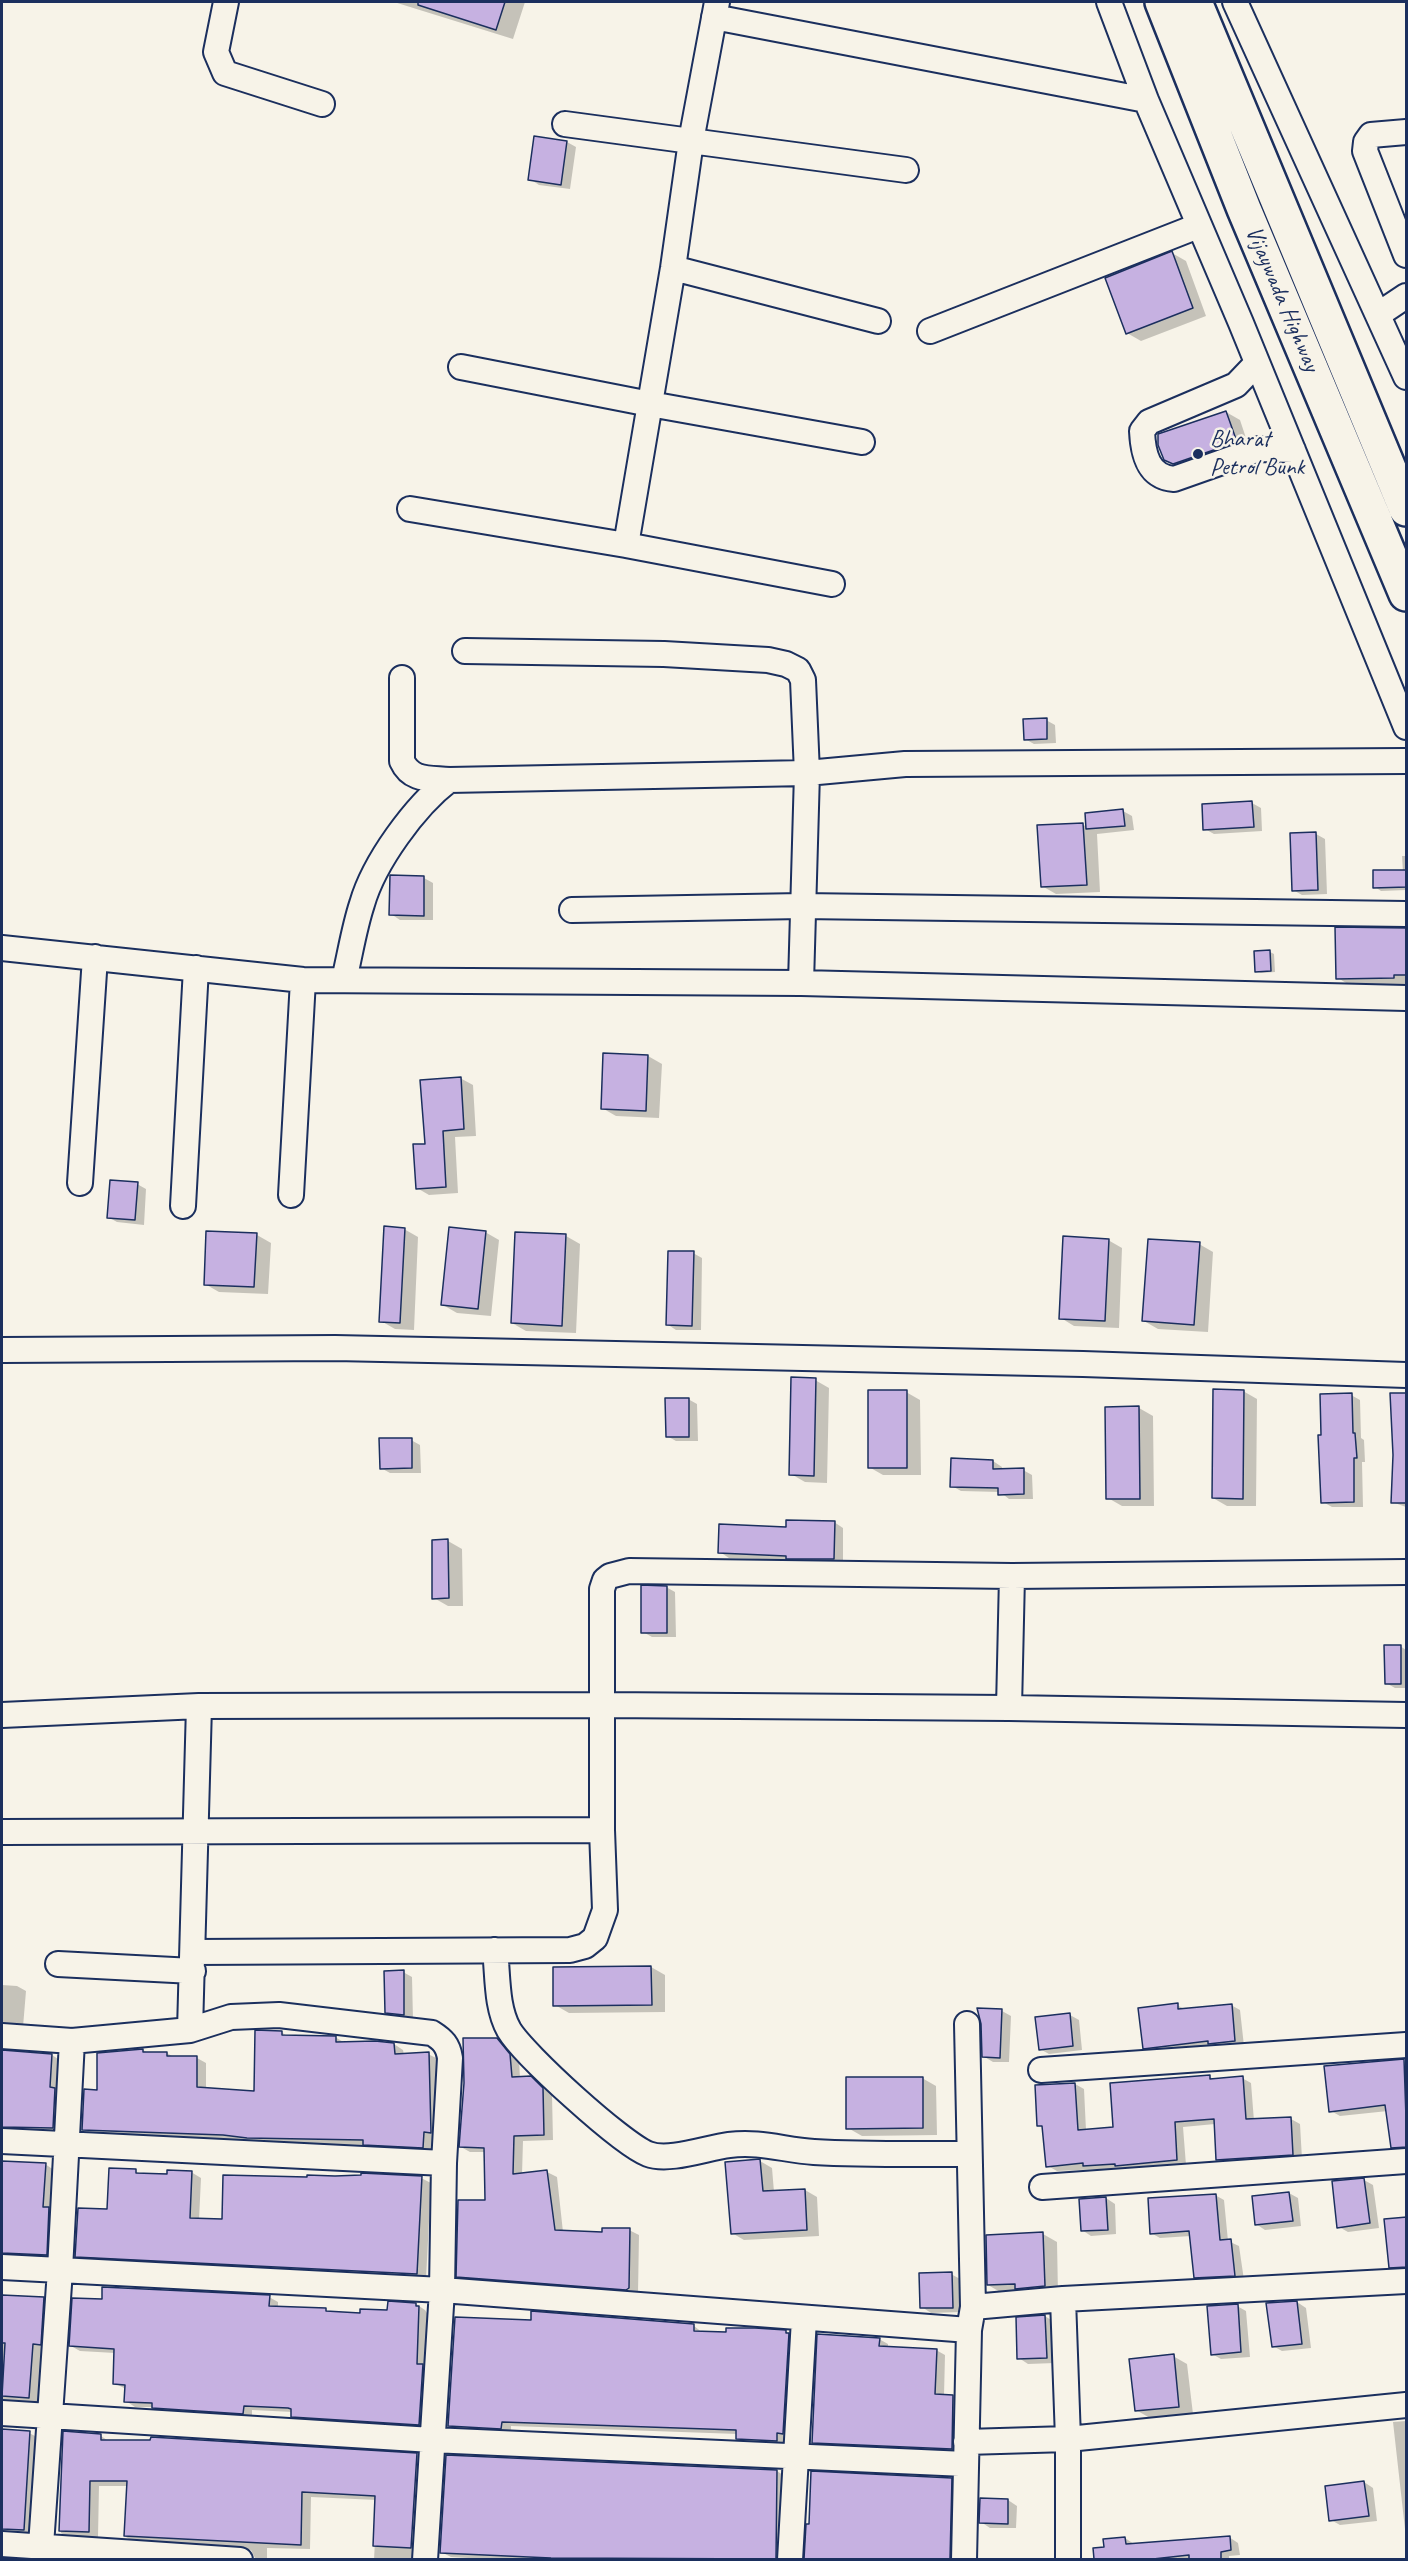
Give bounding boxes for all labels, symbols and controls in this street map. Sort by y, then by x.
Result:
street label: Vijaywada Highway [1239,222,1325,376]
place label: Bharat Petrol Bunk [1210,426,1304,482]
marker: Bharat Petrol Bunk [1191,447,1205,461]

